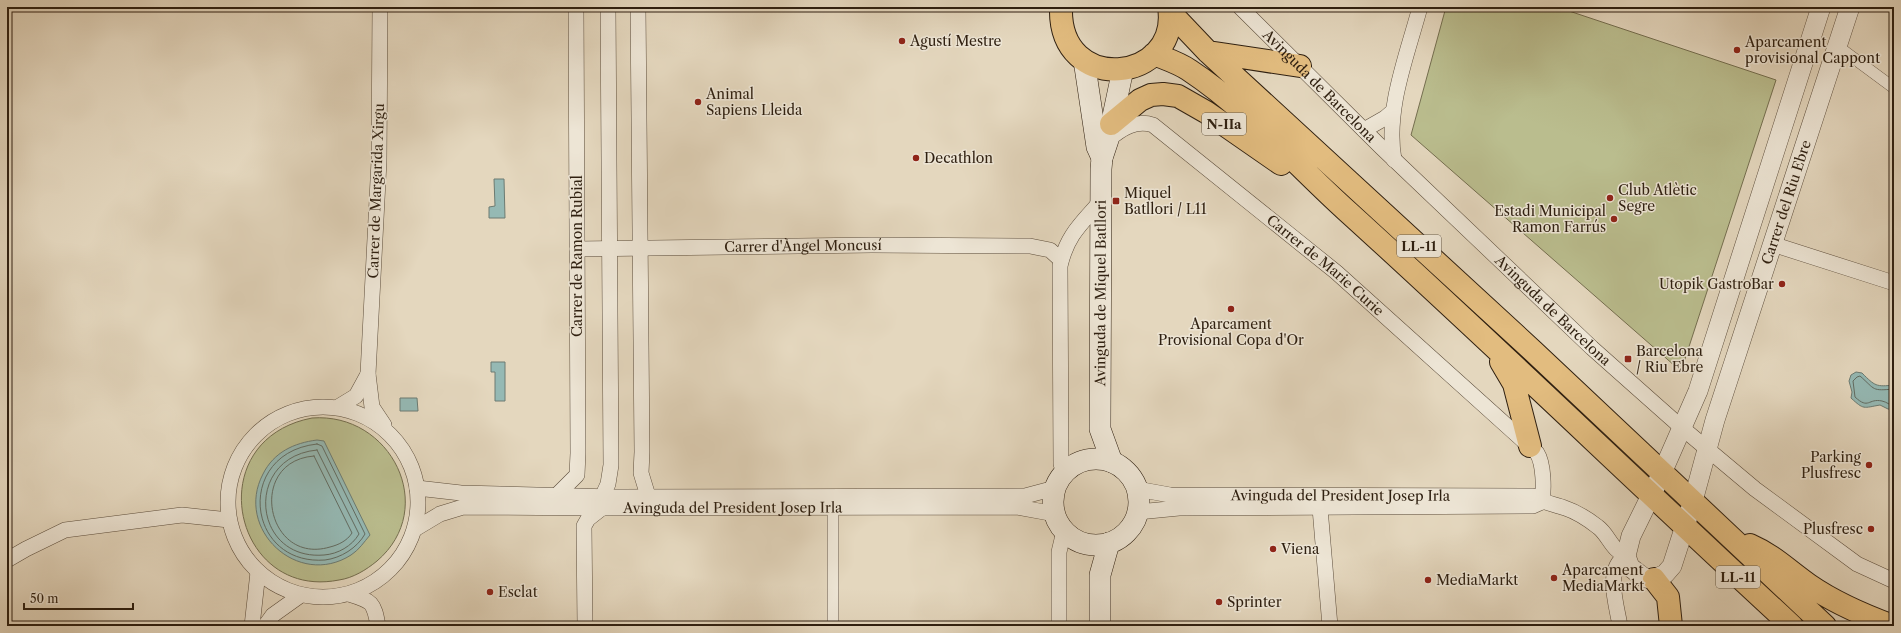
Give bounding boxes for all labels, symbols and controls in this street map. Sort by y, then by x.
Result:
street label: Avinguda de Barcelona [1258,25,1380,147]
place label: Agustí Mestre [909,32,1002,50]
place label: Aparcament provisional Cappont [1744,33,1880,67]
marker: Agustí Mestre [897,36,907,46]
marker: Aparcament provisional Cappont [1732,45,1742,55]
place label: Animal Sapiens Lleida [705,85,803,119]
marker: Animal Sapiens Lleida [693,97,703,107]
street label: Carrer de Margarida Xirgu [364,103,388,279]
road number: N-IIa [1202,113,1246,135]
street label: Carrer del Riu Ebre [1757,138,1815,267]
place label: Decathlon [924,149,993,167]
marker: Decathlon [911,153,921,163]
street label: Carrer de Ramon Rubial [568,175,586,337]
place label: Club Atlètic Segre [1618,181,1697,215]
place label: Miquel Batllori / L11 [1124,184,1207,218]
marker: Club Atlètic Segre [1605,193,1615,203]
marker: Miquel Batllori / L11 [1111,196,1121,206]
street label: Avinguda de Miquel Batllori [1091,200,1110,387]
place label: Estadi Municipal Ramon Farrús [1494,202,1606,236]
street label: Carrer de Marie Curie [1263,211,1388,320]
marker: Estadi Municipal Ramon Farrús [1609,214,1619,224]
road number: LL-11 [1397,235,1441,257]
street label: Carrer d'Àngel Moncusí [724,236,882,256]
street label: Avinguda de Barcelona [1491,251,1615,370]
place label: Utopik GastroBar [1659,275,1774,293]
marker: Utopik GastroBar [1777,279,1787,289]
marker: Aparcament Provisional Copa d'Or [1226,304,1236,314]
place label: Aparcament Provisional Copa d'Or [1158,315,1304,349]
place label: Barcelona / Riu Ebre [1636,342,1704,376]
marker: Barcelona / Riu Ebre [1623,354,1633,364]
place label: Parking Plusfresc [1801,448,1862,482]
marker: Parking Plusfresc [1864,460,1874,470]
street label: Avinguda del President Josep Irla [1230,486,1451,505]
street label: Avinguda del President Josep Irla [622,498,843,517]
place label: Plusfresc [1803,520,1863,538]
marker: Plusfresc [1866,524,1876,534]
place label: Viena [1280,540,1320,558]
marker: Viena [1268,544,1278,554]
place label: Aparcament MediaMarkt [1561,561,1644,595]
road number: LL-11 [1716,566,1760,588]
place label: MediaMarkt [1436,571,1518,589]
marker: Aparcament MediaMarkt [1549,573,1559,583]
marker: MediaMarkt [1423,575,1433,585]
place label: Esclat [498,583,538,601]
scale bar [24,585,133,611]
marker: Esclat [485,587,495,597]
text: 50 m [30,591,59,606]
place label: Sprinter [1227,593,1282,611]
marker: Sprinter [1214,597,1224,607]

